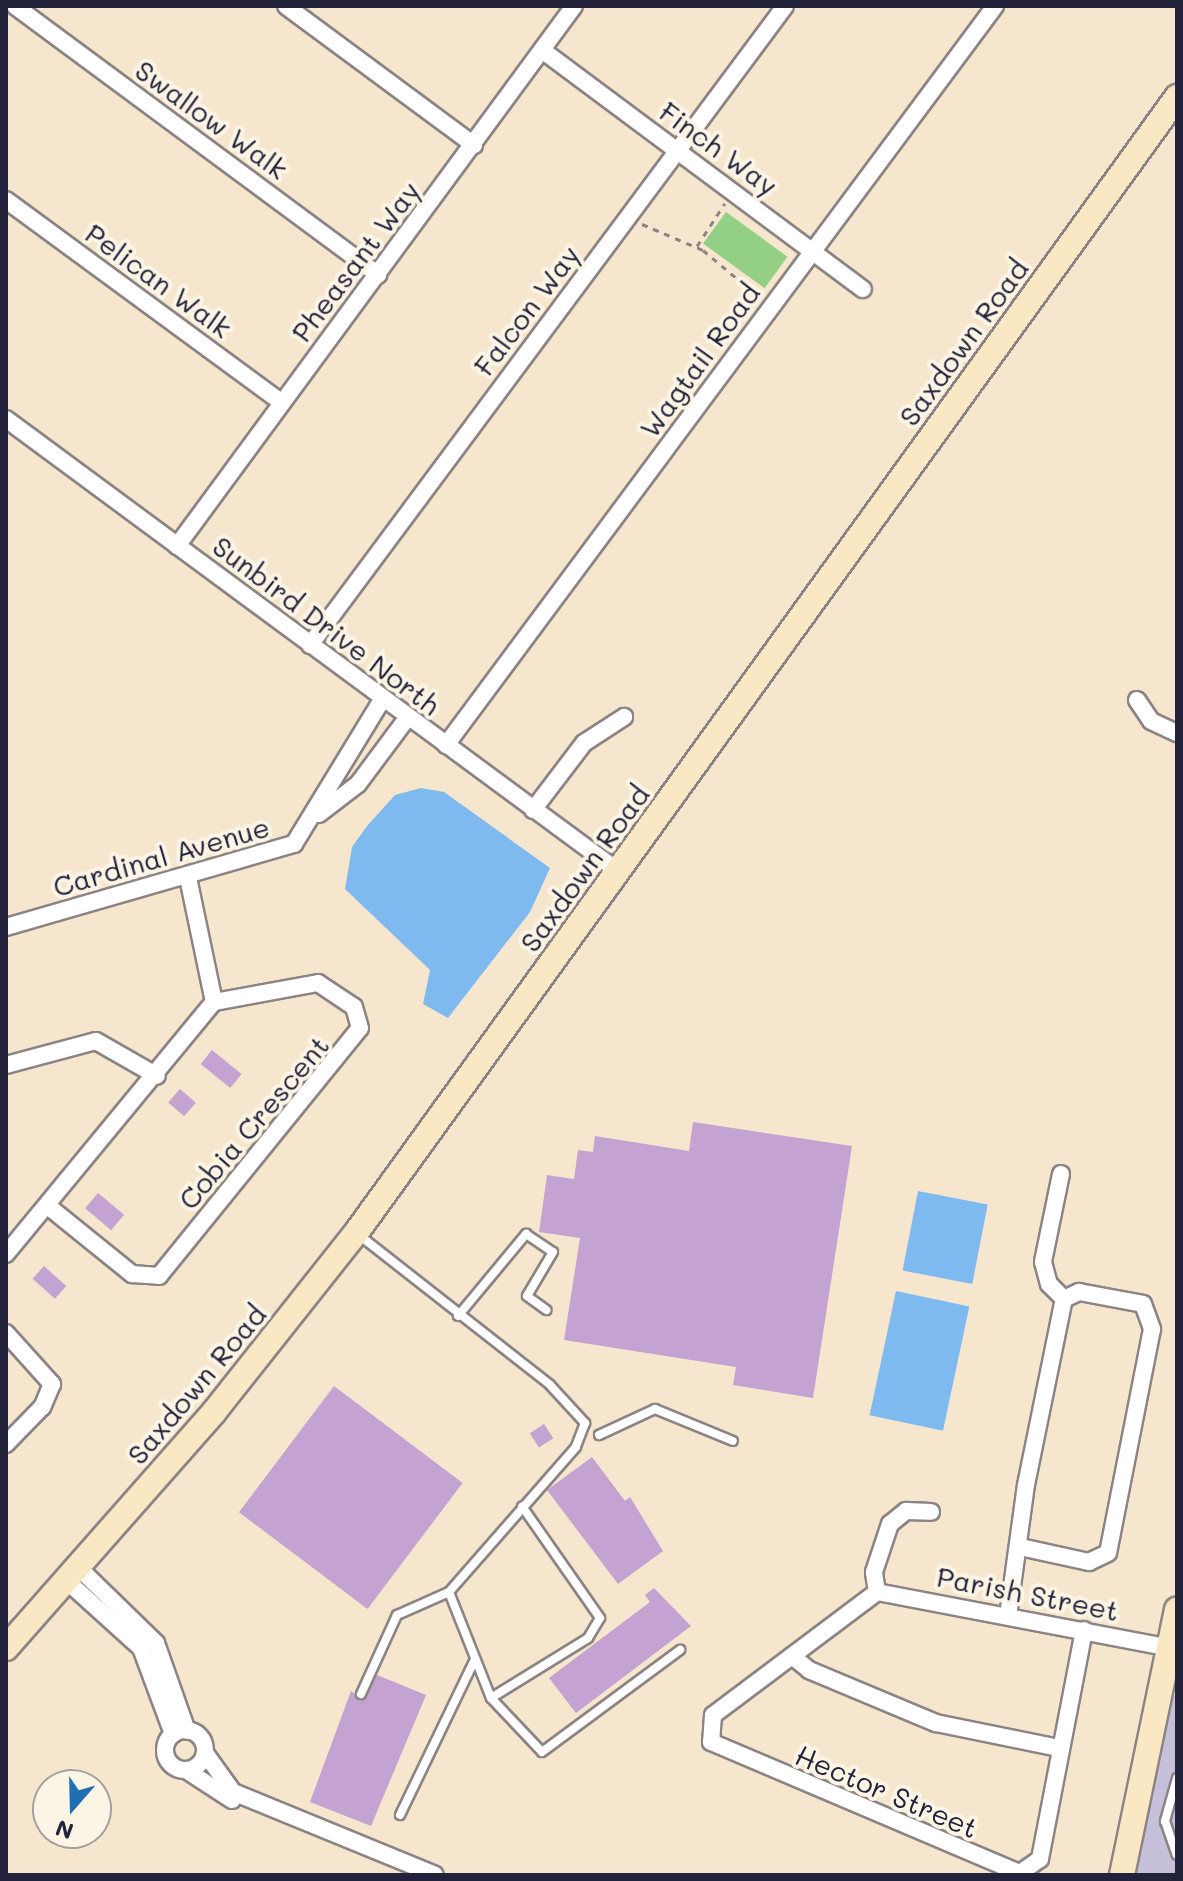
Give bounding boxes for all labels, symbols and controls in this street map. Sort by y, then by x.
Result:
street label: Swallow Walk [129,52,295,186]
street label: Finch Way [653,94,785,202]
street label: Pheasant Way [284,174,426,348]
street label: Pelican Walk [79,216,239,344]
street label: Falcon Way [466,238,586,382]
street label: Saxdown Road [891,252,1035,432]
street label: Wagtail Road [632,276,766,444]
street label: Sunbird Drive North [207,528,447,722]
street label: Saxdown Road [512,778,656,958]
street label: Cardinal Avenue [49,809,273,903]
street label: Cobia Crescent [171,1028,335,1216]
street label: Saxdown Road [120,1297,272,1471]
street label: Parish Street [934,1559,1122,1627]
street label: Hector Street [791,1737,983,1845]
north arrow [32,1769,112,1849]
text: N [52,1814,77,1847]

